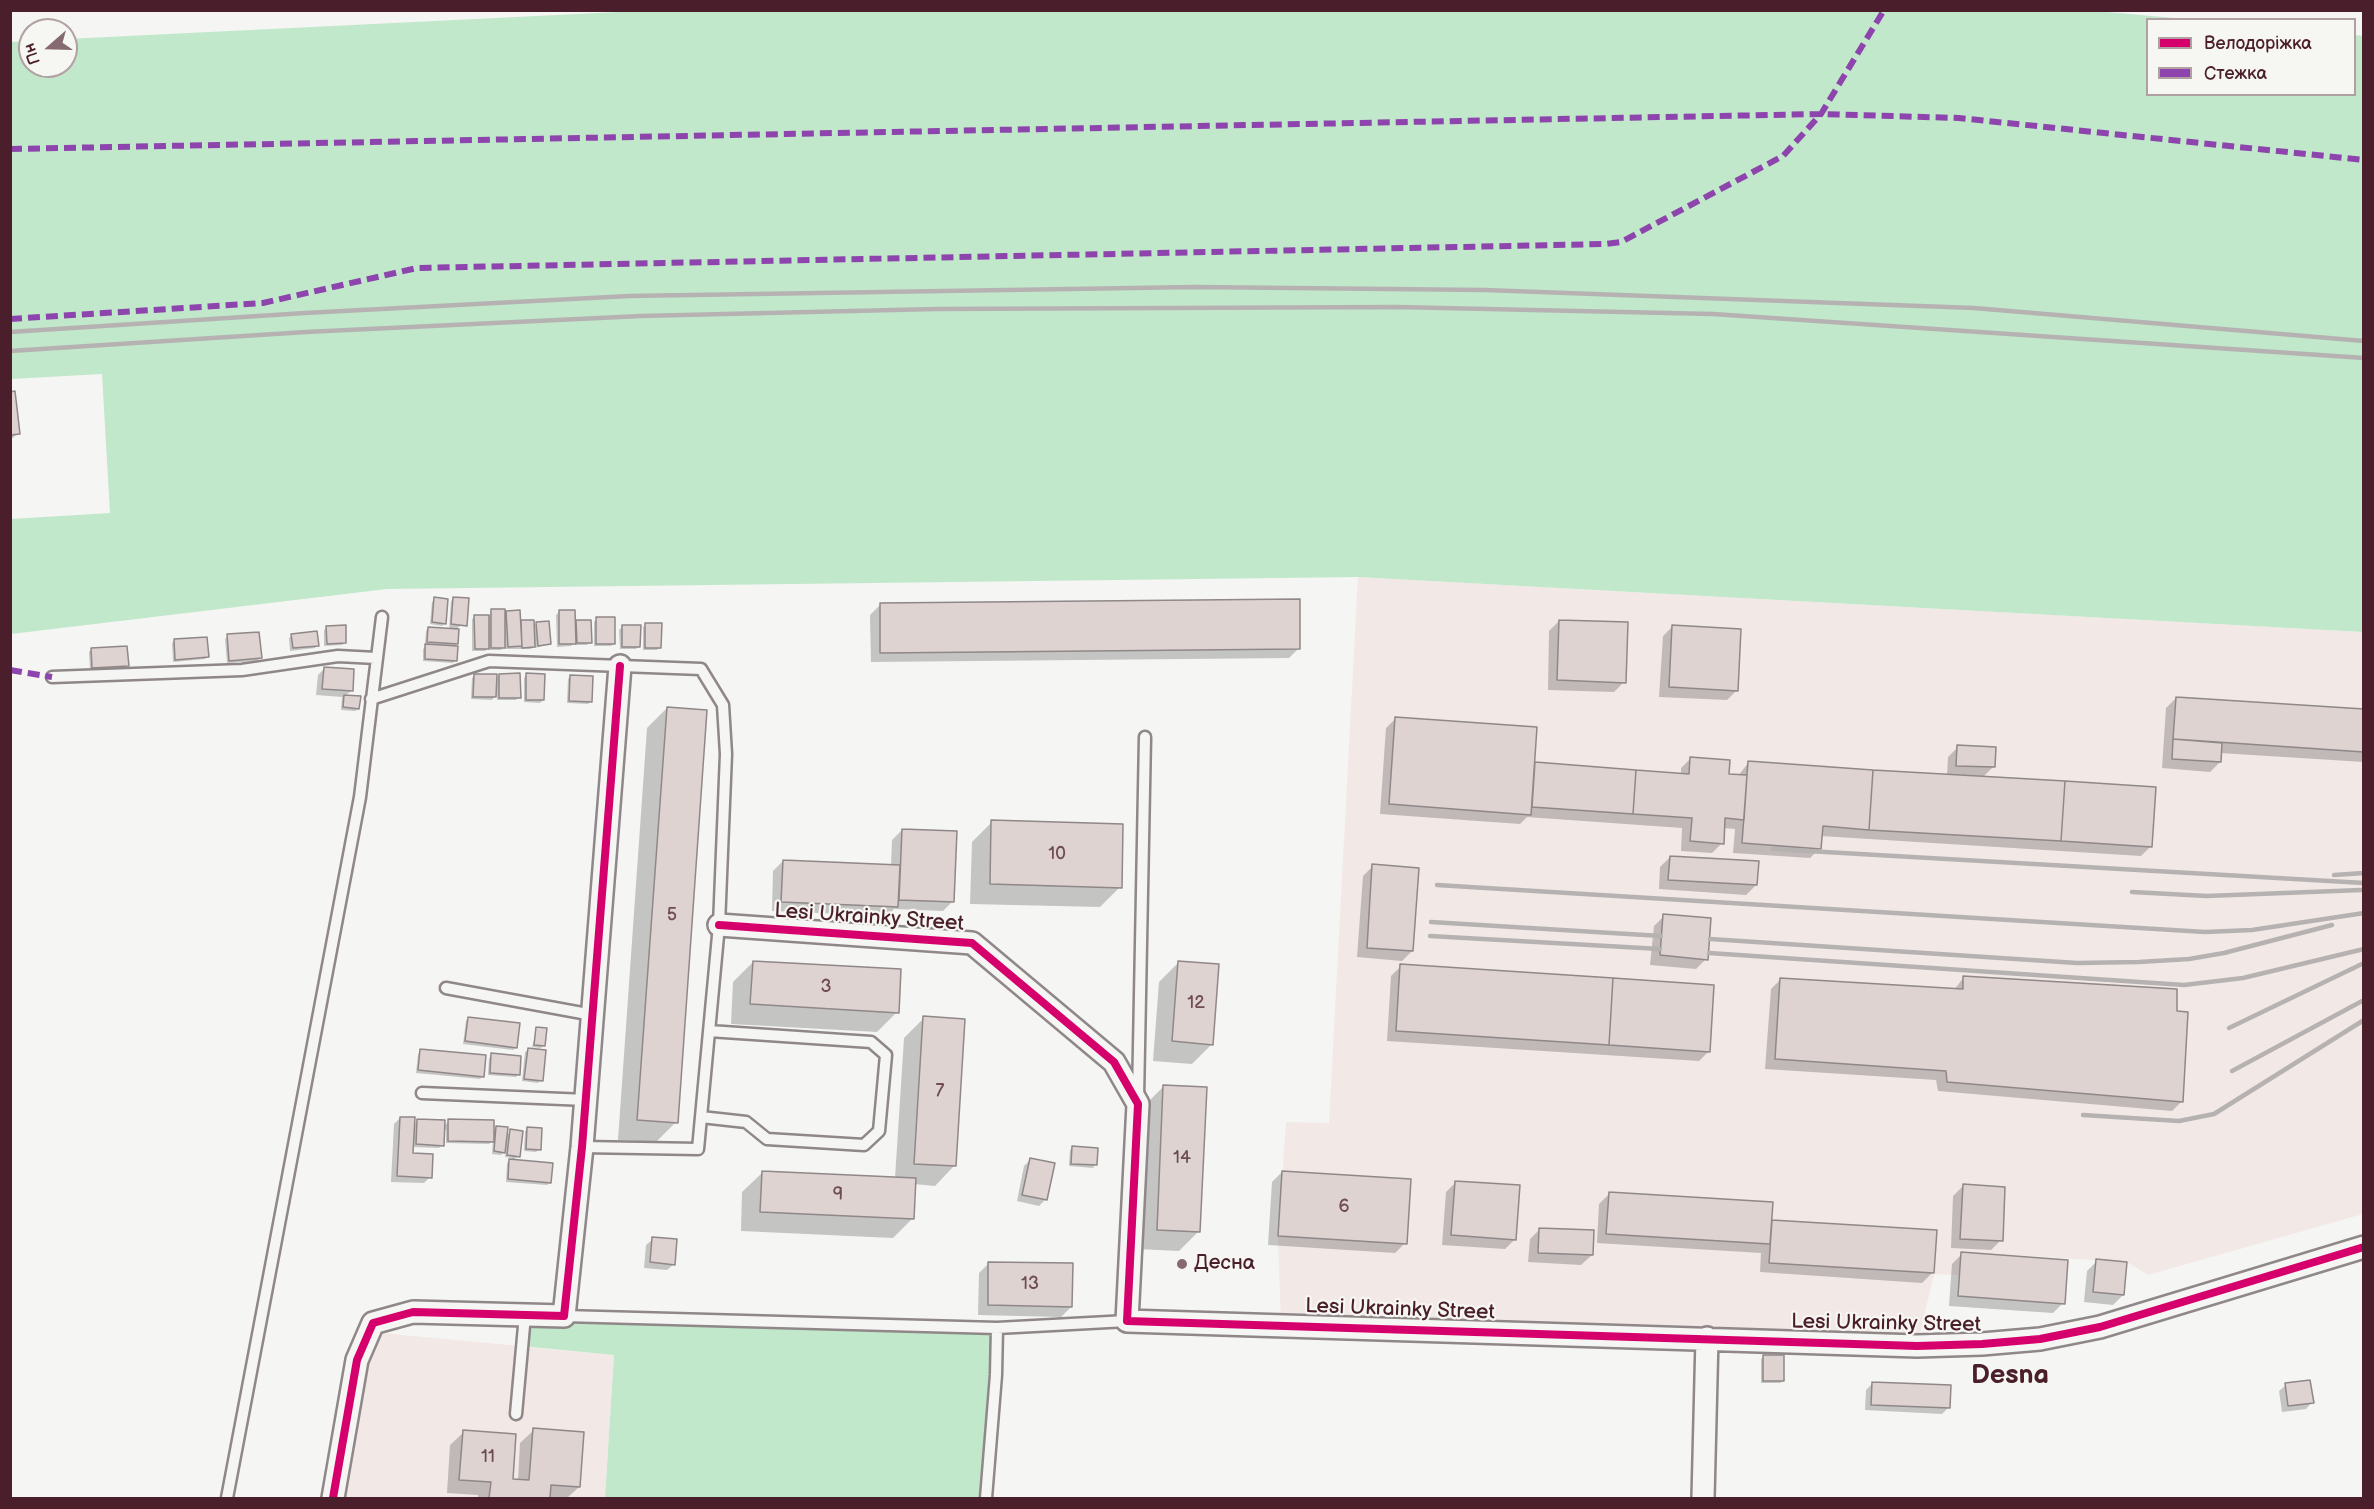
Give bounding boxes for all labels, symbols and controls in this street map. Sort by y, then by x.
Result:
north arrow [18,18,78,78]
legend [2146,18,2356,96]
text: Велодоріжка [2204,33,2312,54]
text: Пн [20,40,45,67]
text: Стежка [2204,63,2267,84]
house number: 10 [1048,843,1066,865]
street label: Lesi Ukrainky Street [773,899,965,937]
house number: 5 [667,904,677,926]
house number: 3 [820,976,832,998]
house number: 12 [1187,992,1205,1014]
house number: 7 [936,1080,944,1102]
house number: 14 [1173,1147,1191,1169]
house number: 9 [833,1184,843,1206]
house number: 6 [1339,1196,1349,1218]
place label: Десна [1194,1251,1255,1277]
marker: Десна [1175,1257,1189,1271]
house number: 13 [1021,1273,1039,1295]
street label: Lesi Ukrainky Street [1305,1294,1495,1326]
street label: Lesi Ukrainky Street [1791,1310,1981,1338]
district label: Desna [1971,1360,2049,1392]
house number: 11 [481,1446,495,1468]

